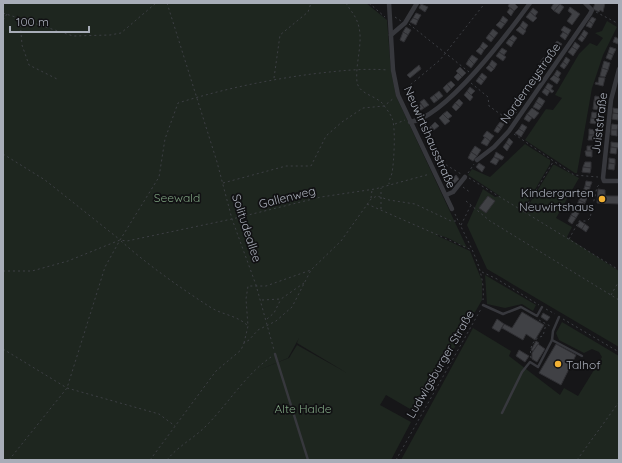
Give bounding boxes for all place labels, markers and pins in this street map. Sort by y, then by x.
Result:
place label: Kindergarten Neuwirtshaus [519,185,594,214]
marker: Kindergarten Neuwirtshaus [597,194,607,204]
place label: Talhof [566,357,601,372]
marker: Talhof [553,359,563,369]

